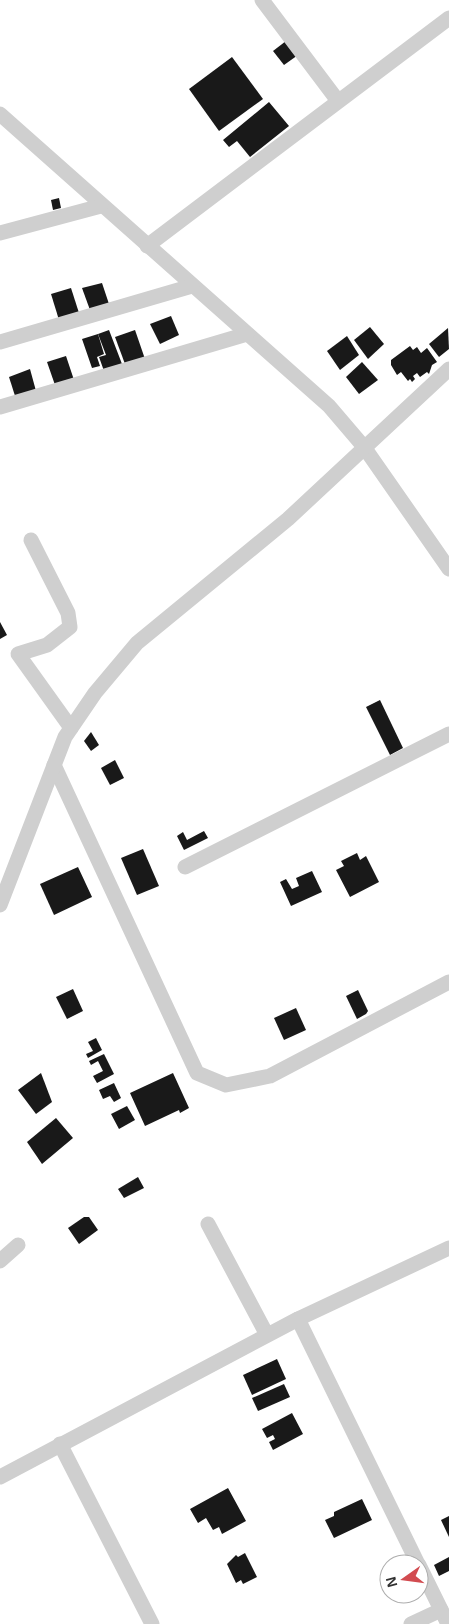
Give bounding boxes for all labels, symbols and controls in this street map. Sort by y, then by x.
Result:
north arrow [379,1554,429,1604]
text: N [382,1575,400,1589]

